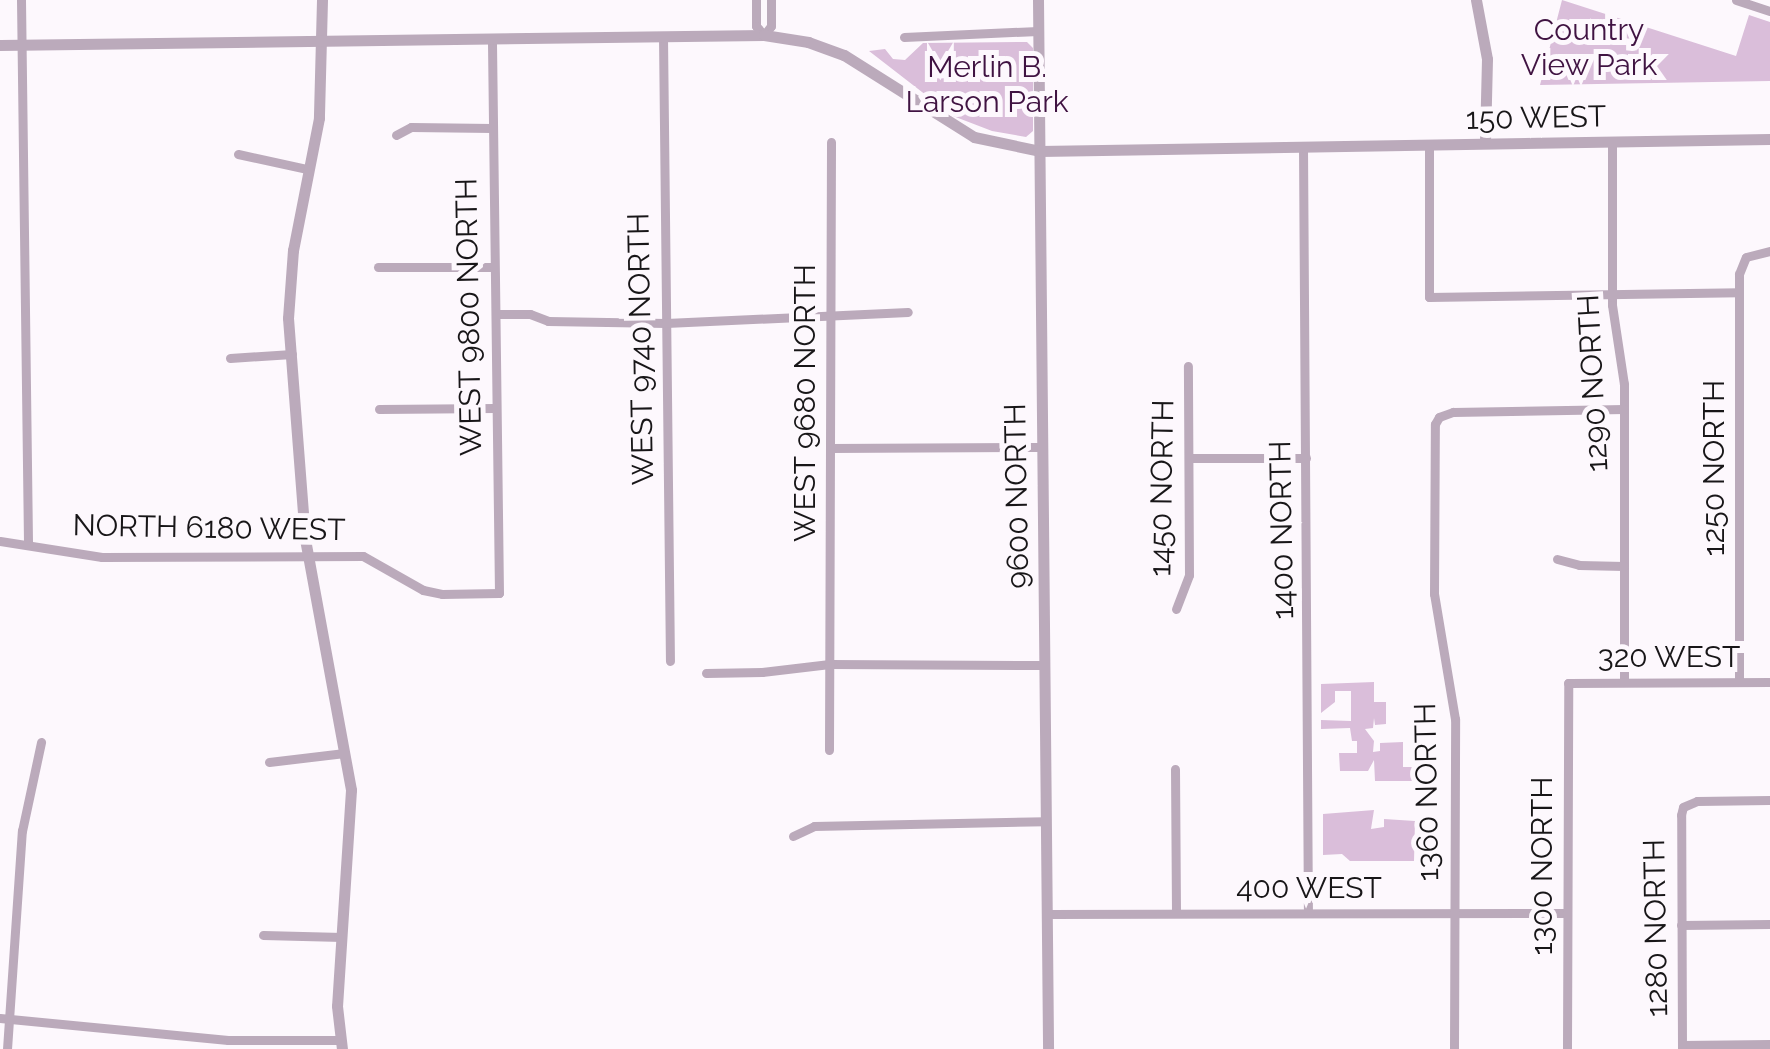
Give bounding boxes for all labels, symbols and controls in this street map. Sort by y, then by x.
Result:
park label: Country View Park [1520,12,1658,82]
park label: Merlin B. Larson Park [905,49,1069,120]
street label: 150 WEST [1465,99,1607,137]
street label: WEST 9800 NORTH [449,177,489,457]
street label: WEST 9740 NORTH [621,212,661,486]
street label: WEST 9680 NORTH [787,264,823,542]
street label: 1290 NORTH [1570,293,1616,473]
street label: 1250 NORTH [1696,380,1732,556]
street label: 1450 NORTH [1142,399,1182,577]
street label: 9600 NORTH [997,403,1037,589]
street label: 1400 NORTH [1262,440,1302,620]
street label: NORTH 6180 WEST [72,508,346,548]
street label: 320 WEST [1597,639,1741,675]
street label: 1360 NORTH [1407,702,1447,882]
street label: 1300 NORTH [1524,777,1560,955]
street label: 1280 NORTH [1636,839,1676,1017]
street label: 400 WEST [1236,870,1382,906]

